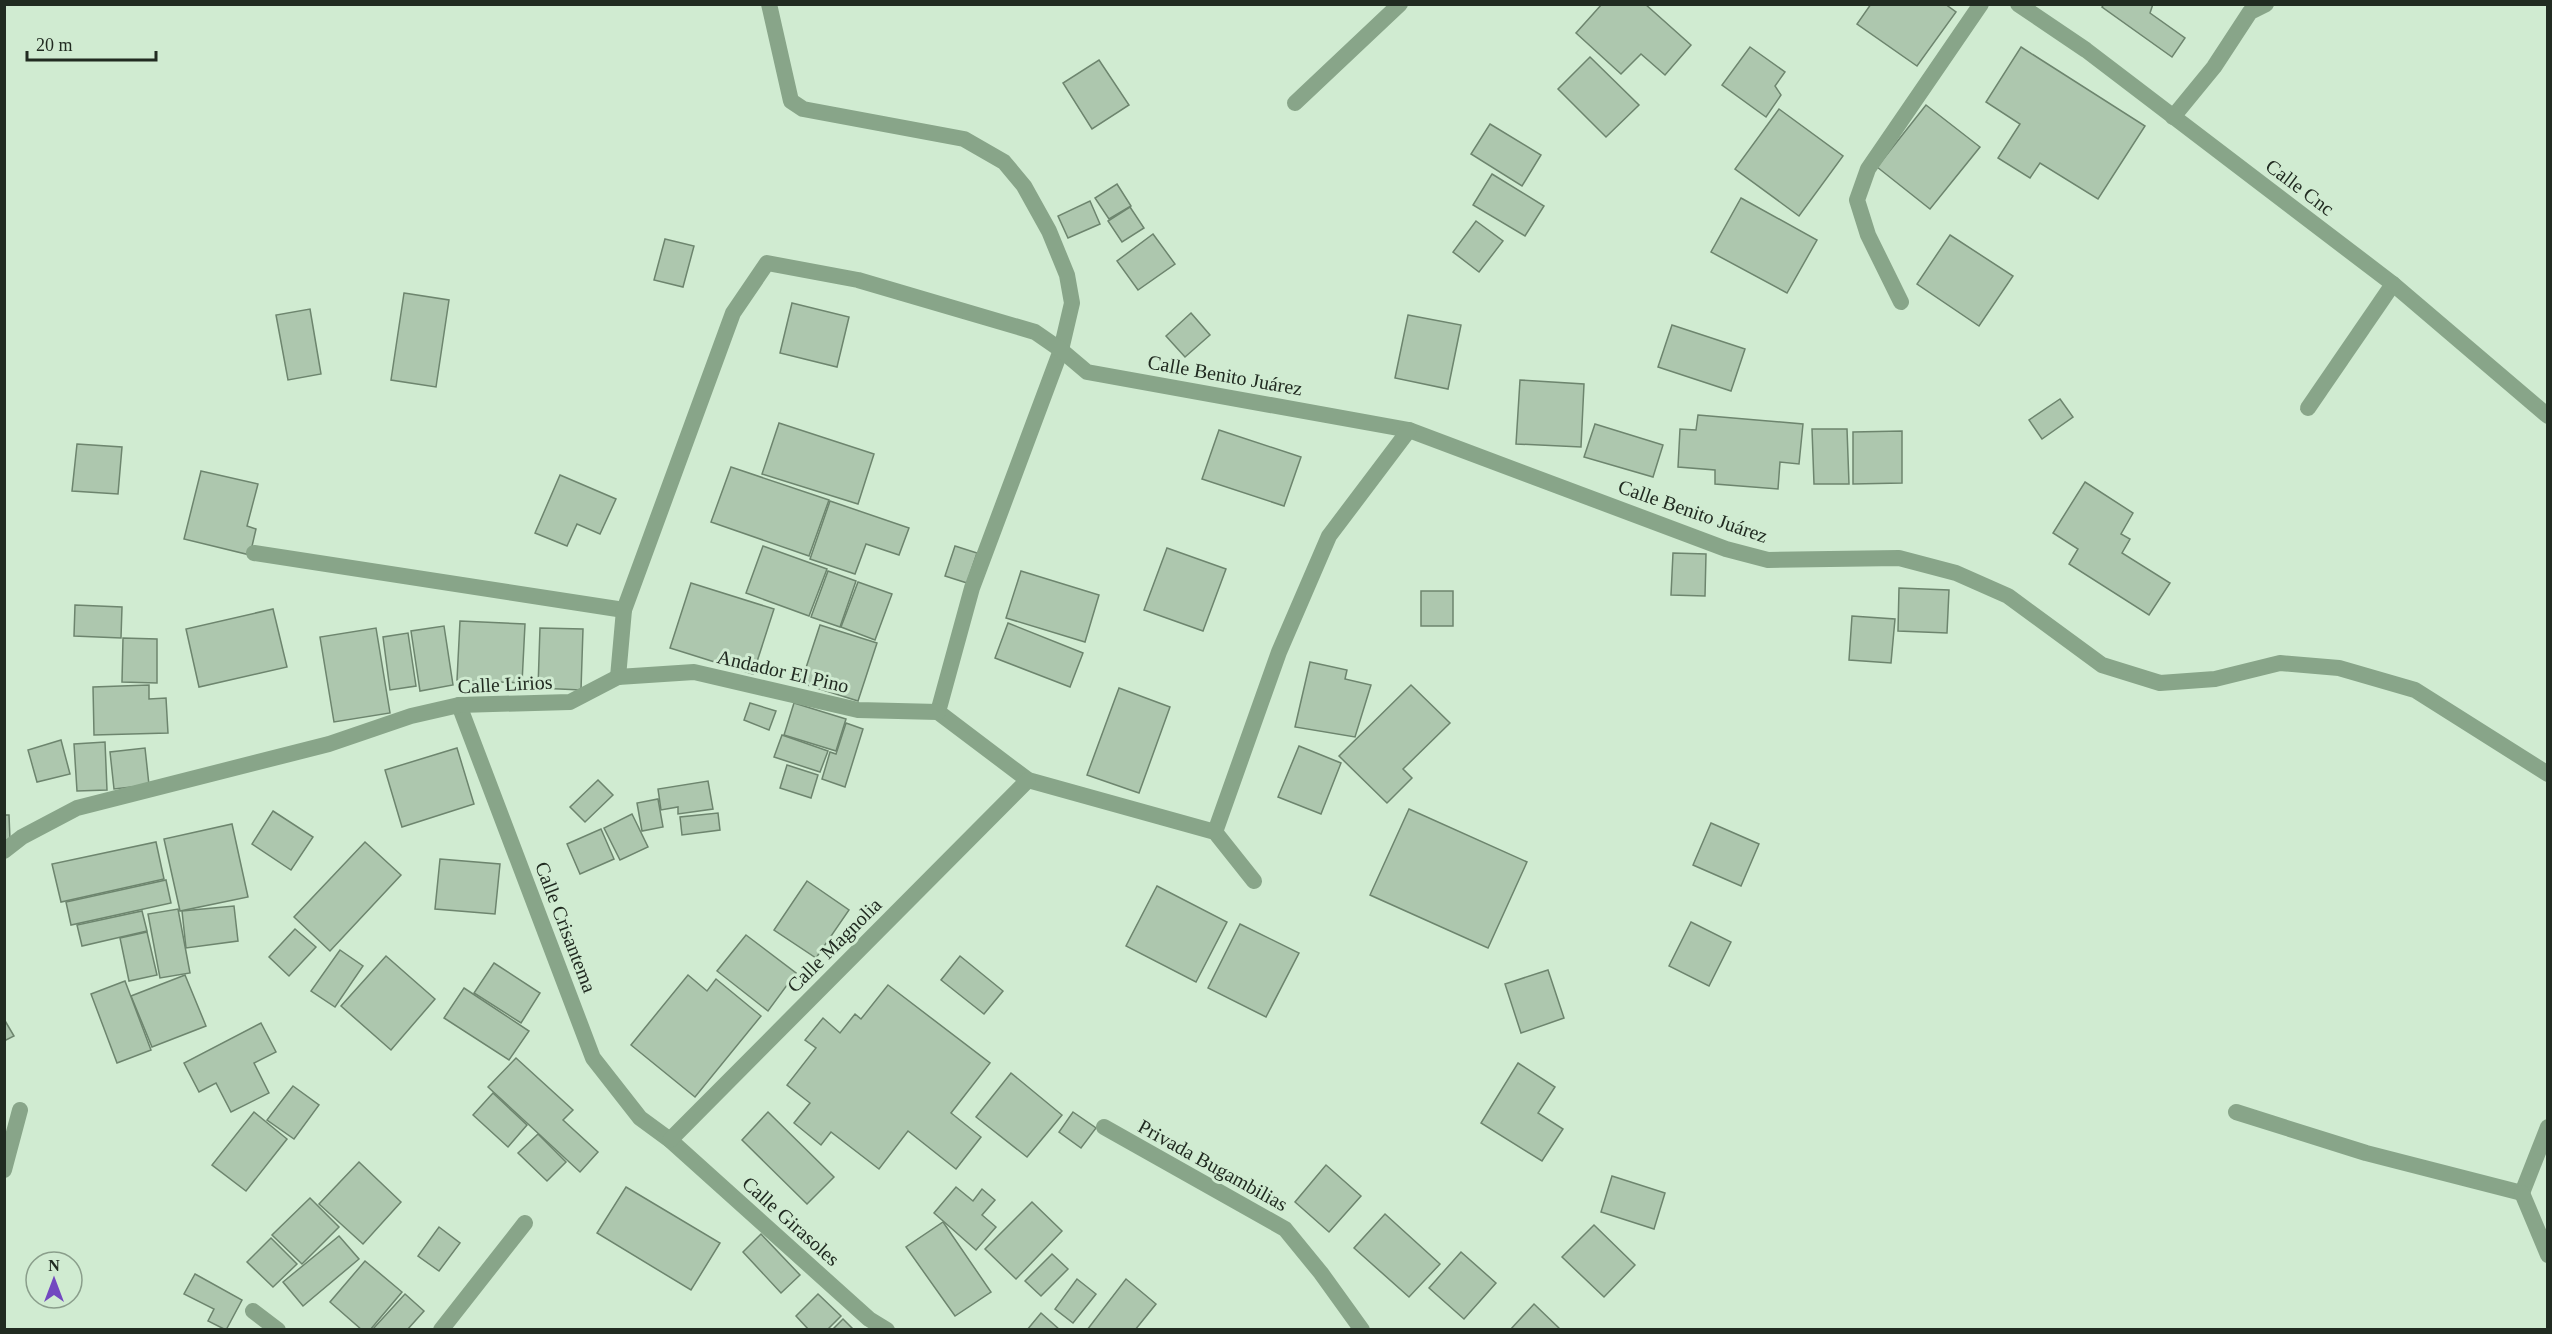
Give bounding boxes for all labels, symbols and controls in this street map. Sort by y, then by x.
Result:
scale bar [27,24,156,62]
text: 20 m [36,35,73,55]
street label: Calle Cnc [2262,154,2338,220]
street label: Calle Benito Juárez [1146,351,1304,399]
street label: Calle Benito Juárez [1615,475,1771,547]
street label: Andador El Pino [715,645,851,697]
street label: Calle Lirios [457,671,553,697]
street label: Calle Crisantema [531,859,601,996]
street label: Calle Magnolia [782,893,886,997]
street label: Privada Bugambilias [1134,1115,1292,1216]
street label: Calle Girasoles [738,1172,844,1270]
north arrow [24,1250,84,1310]
text: N [48,1257,60,1274]

